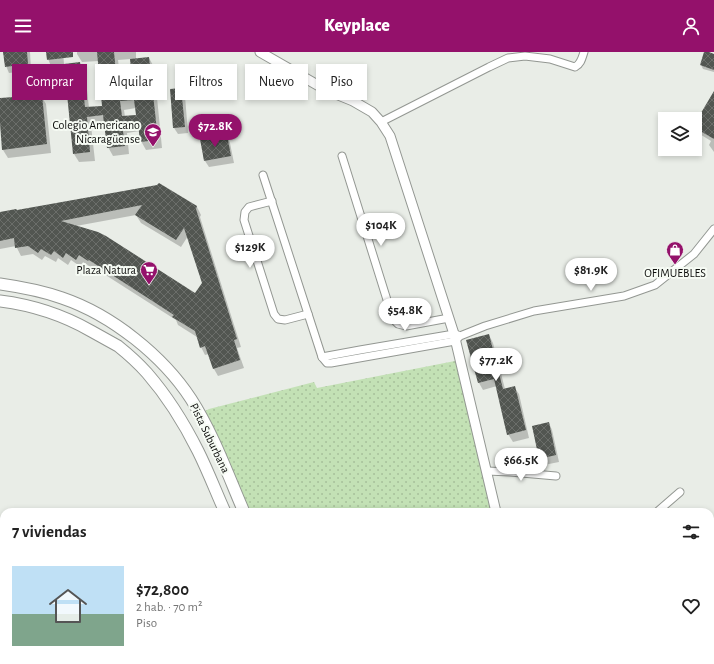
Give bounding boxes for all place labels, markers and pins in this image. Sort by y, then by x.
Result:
pin: $72.8K [182,114,248,148]
place label: Colegio Americano Nicaragüense [52,119,140,145]
school or university icon: Colegio Americano Nicaragüense [143,122,163,147]
pin: $104K [353,213,409,247]
pin: $129K [222,235,278,269]
shop icon: OFIMUEBLES [665,240,685,265]
pin: $81.9K [558,258,624,292]
supermarket icon: Plaza Natura [139,260,159,285]
place label: Plaza Natura [76,264,136,276]
place label: OFIMUEBLES [644,267,706,279]
pin: $54.8K [372,298,438,332]
pin: $77.2K [463,348,529,382]
pin: $66.5K [488,448,554,482]

